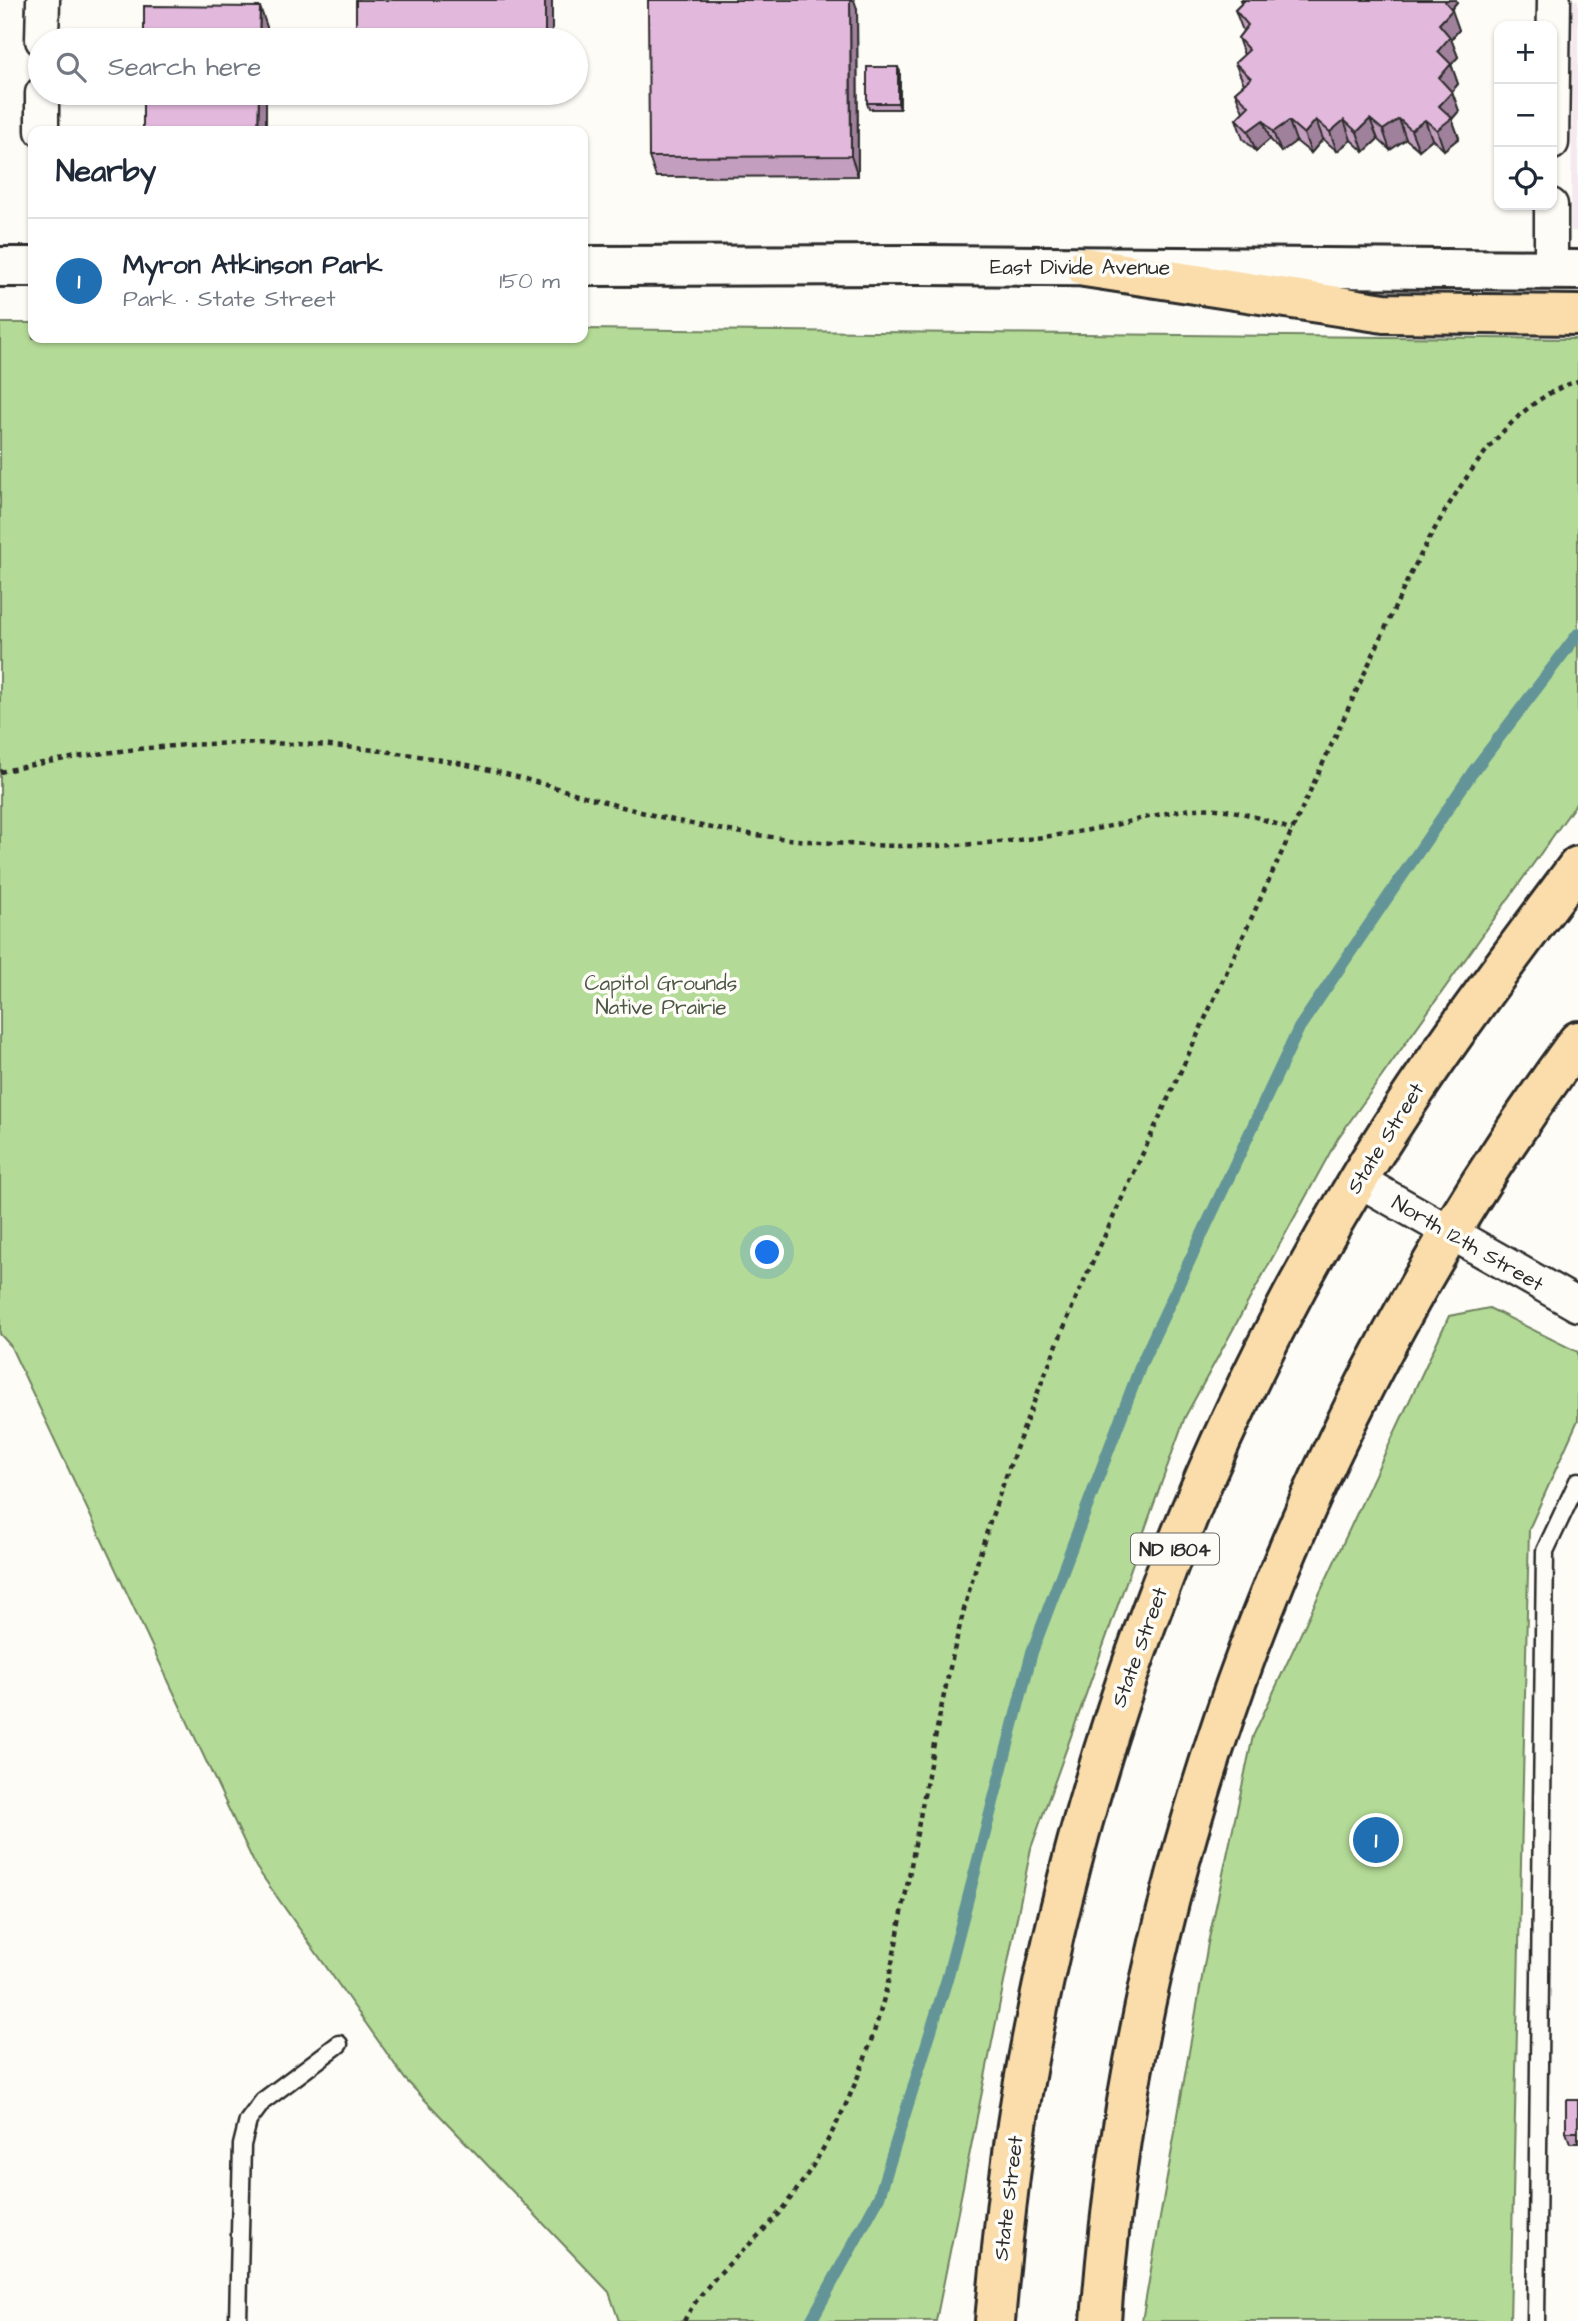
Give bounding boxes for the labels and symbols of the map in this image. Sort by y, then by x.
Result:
street label: East Divide Avenue [990,253,1170,282]
park label: Capitol Grounds Native Prairie [585,969,737,1022]
street label: State Street [1340,1077,1431,1199]
street label: North 12th Street [1387,1188,1549,1299]
your location [750,1235,784,1269]
road number: ND 1804 [1131,1534,1219,1564]
street label: State Street [1104,1583,1175,1711]
pin: 1 [1353,1814,1399,1866]
street label: State Street [986,2133,1031,2262]

